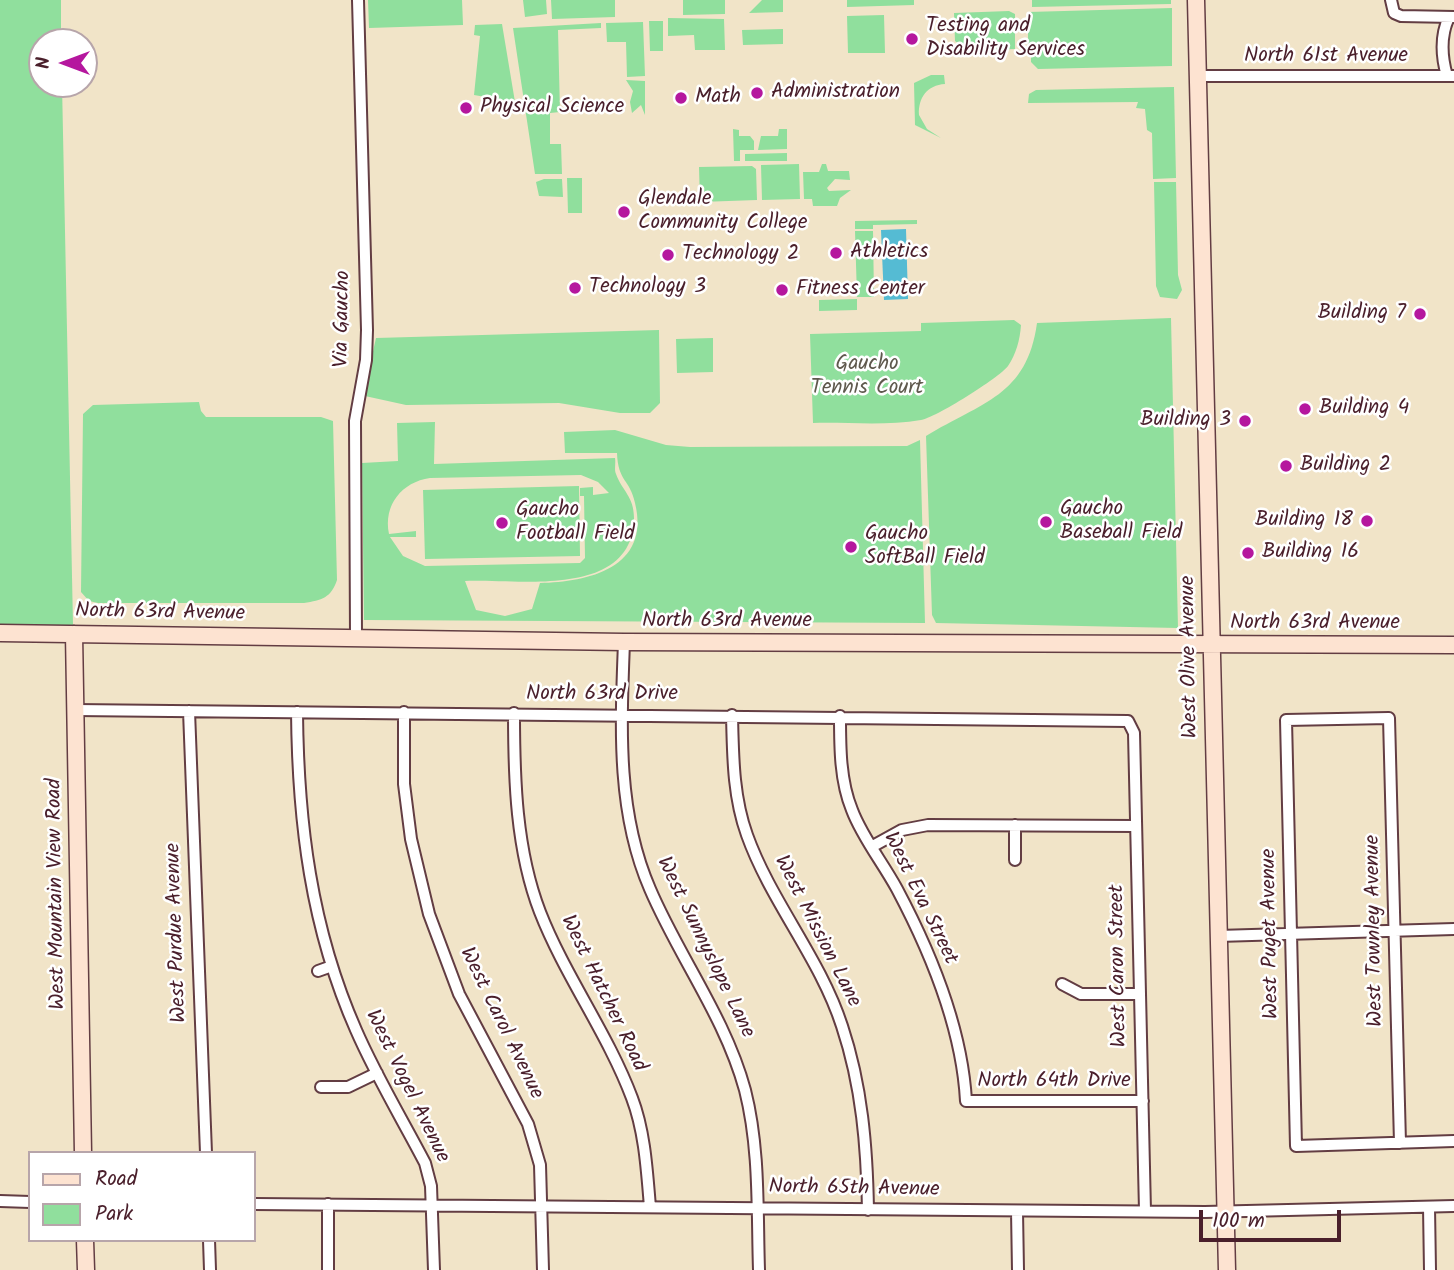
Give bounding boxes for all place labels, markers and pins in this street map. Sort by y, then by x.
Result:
place label: Testing and Disability Services [926,14,1085,64]
marker: Testing and Disability Services [904,31,920,47]
place label: Administration [771,80,900,106]
place label: Math [695,85,741,111]
marker: Administration [749,85,765,101]
marker: Math [673,90,689,106]
place label: Physical Science [480,95,624,121]
marker: Physical Science [458,100,474,116]
place label: Glendale Community College [638,187,807,237]
marker: Glendale Community College [616,204,632,220]
place label: Athletics [850,240,928,266]
place label: Technology 2 [682,242,799,268]
marker: Athletics [828,245,844,261]
marker: Technology 2 [660,247,676,263]
place label: Technology 3 [589,275,706,301]
place label: Fitness Center [796,277,925,303]
marker: Technology 3 [567,280,583,296]
marker: Fitness Center [774,282,790,298]
place label: Building 7 [1318,301,1406,327]
marker: Building 7 [1412,306,1428,322]
place label: Building 4 [1319,396,1409,422]
marker: Building 4 [1297,401,1313,417]
place label: Building 3 [1140,408,1231,434]
marker: Building 3 [1237,413,1253,429]
place label: Building 2 [1300,453,1391,479]
marker: Building 2 [1278,458,1294,474]
place label: Gaucho Baseball Field [1060,497,1182,547]
place label: Gaucho Football Field [516,498,635,548]
place label: Building 18 [1255,508,1353,534]
marker: Building 18 [1359,513,1375,529]
marker: Gaucho Baseball Field [1038,514,1054,530]
marker: Gaucho Football Field [494,515,510,531]
place label: Gaucho SoftBall Field [865,522,985,572]
marker: Gaucho SoftBall Field [843,539,859,555]
place label: Building 16 [1262,540,1359,566]
marker: Building 16 [1240,545,1256,561]

